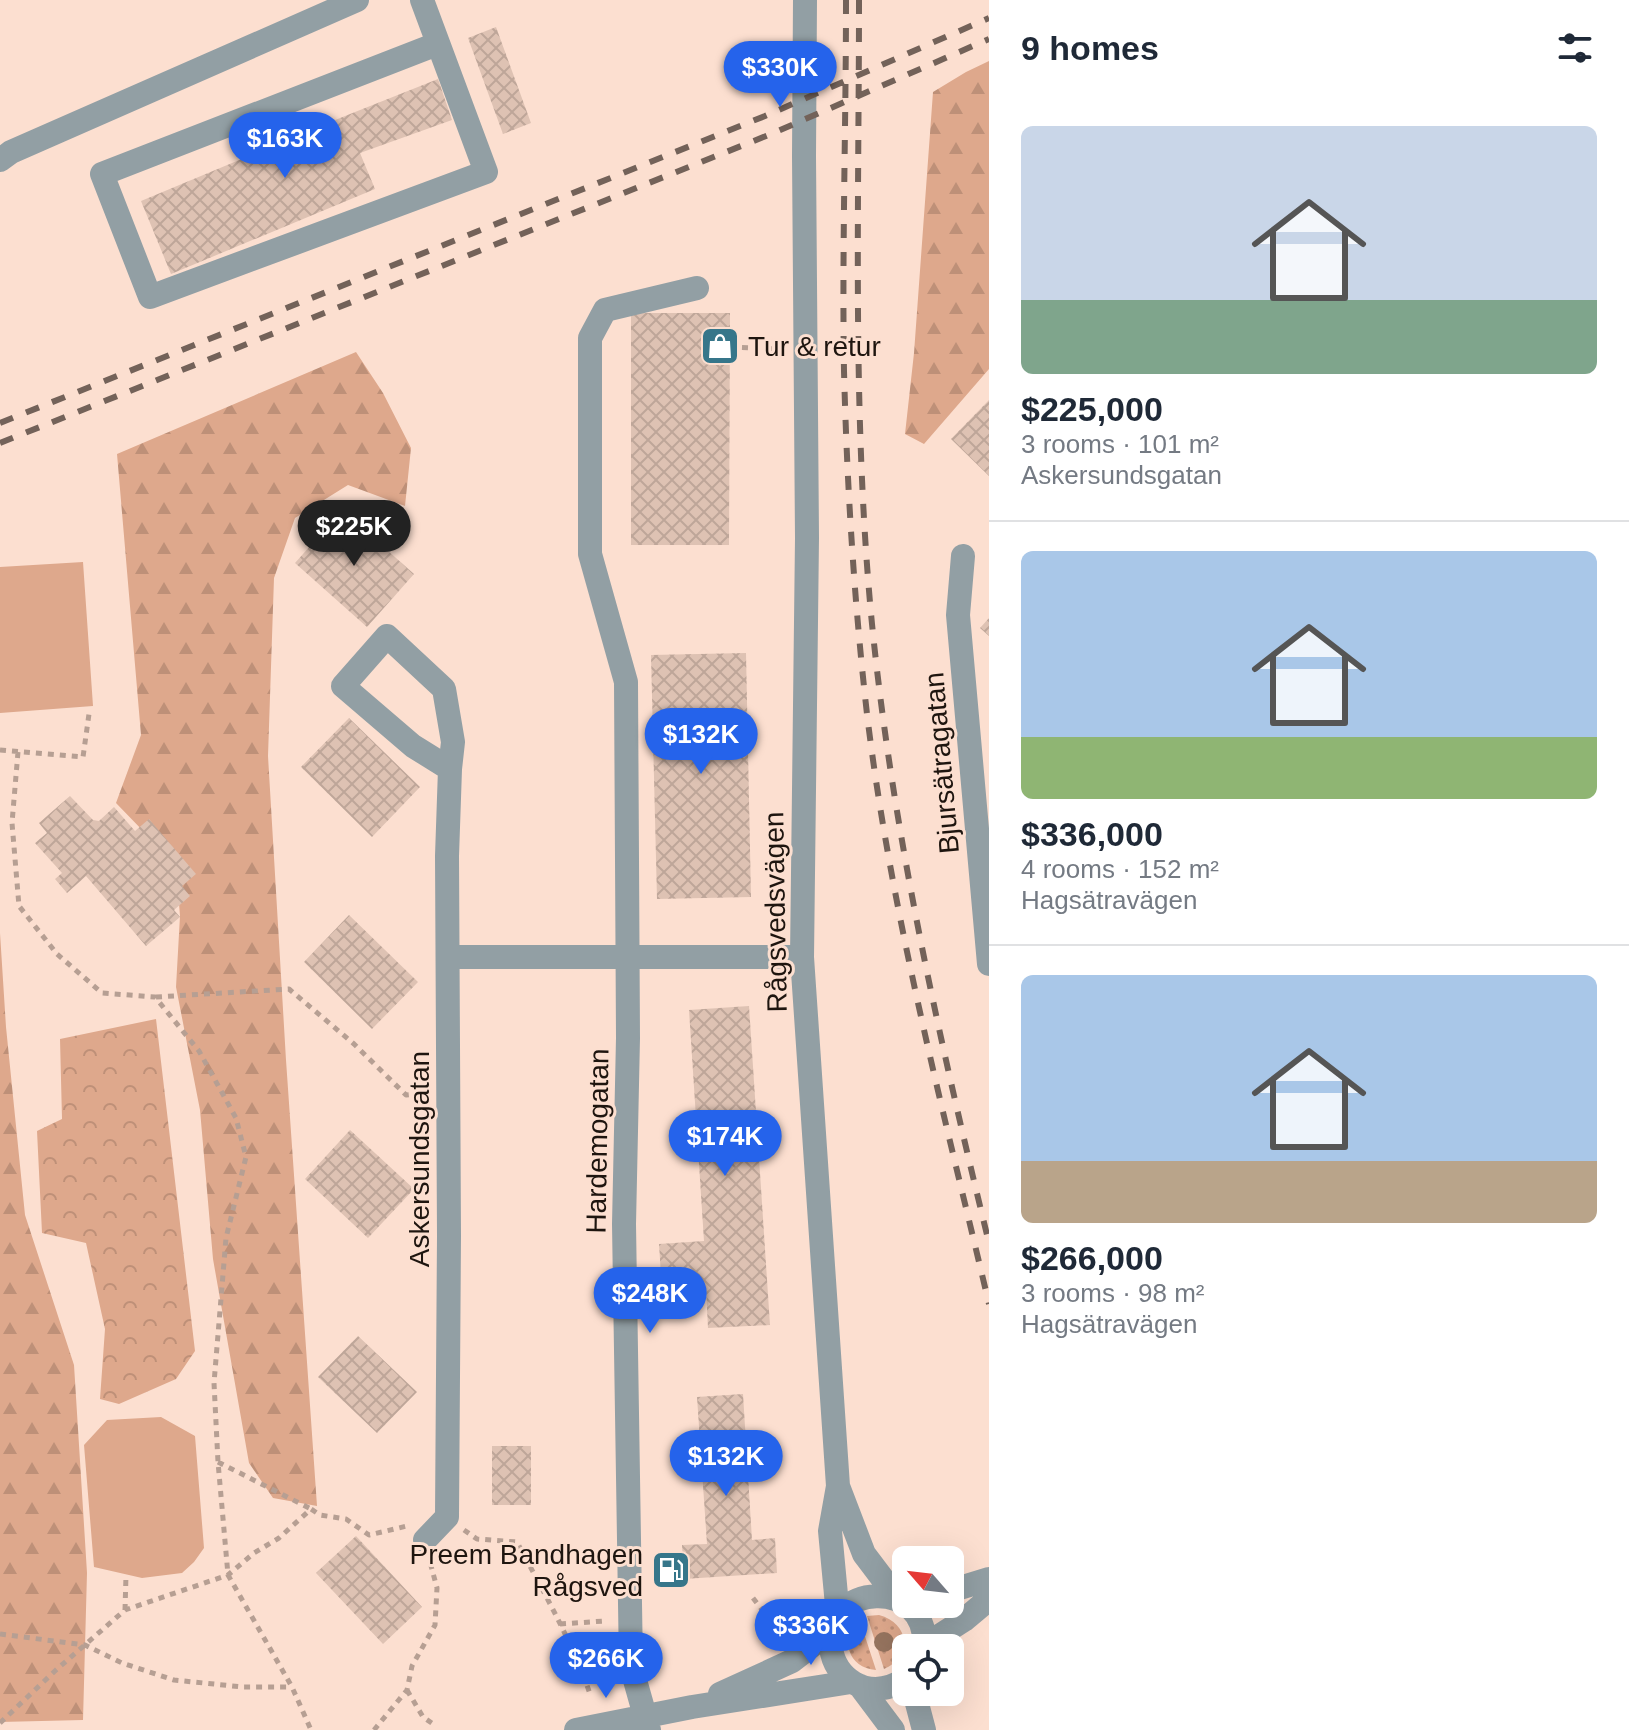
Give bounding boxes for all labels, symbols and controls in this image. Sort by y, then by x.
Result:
icon: filters [1553,26,1597,70]
text: 9 homes [1021,29,1159,67]
pin: $330K [724,41,836,109]
text: $330K [742,52,818,82]
pin: $163K [229,112,341,180]
text: $163K [247,123,323,153]
icon: home [1237,178,1381,322]
shop icon: Tur & retur [699,325,741,367]
place label: Tur & retur [748,331,881,362]
text: $225,000 [1021,390,1163,428]
text: 3 rooms · 101 m² [1021,429,1219,459]
text: Askersundsgatan [1021,460,1222,490]
pin: $225K [298,500,410,568]
text: $225K [316,511,392,541]
icon: home [1237,603,1381,747]
street label: Bjursätragatan [918,671,965,855]
pin: $132K [645,708,757,776]
text: $132K [663,719,739,749]
street label: Rågsvedsvägen [758,811,793,1013]
text: $336,000 [1021,815,1163,853]
text: 4 rooms · 152 m² [1021,854,1219,884]
text: Hagsätravägen [1021,885,1197,915]
icon: home [1237,1027,1381,1171]
street label: Hardemogatan [580,1048,615,1234]
street label: Askersundsgatan [404,1051,435,1267]
pin: $174K [669,1110,781,1178]
text: $174K [687,1121,763,1151]
text: $266,000 [1021,1239,1163,1277]
pin: $248K [594,1267,706,1335]
text: $248K [612,1278,688,1308]
text: 3 rooms · 98 m² [1021,1278,1205,1308]
text: Hagsätravägen [1021,1309,1197,1339]
pin: $132K [670,1430,782,1498]
text: $132K [688,1441,764,1471]
place label: Preem Bandhagen Rågsved [409,1539,643,1602]
north arrow [892,1546,964,1618]
map controls [892,1546,964,1706]
fuel station icon: Preem Bandhagen Rågsved [650,1549,692,1591]
pin: $336K [755,1599,867,1667]
text: $336K [773,1610,849,1640]
pin: $266K [550,1632,662,1700]
button: locate [892,1634,964,1706]
text: $266K [568,1643,644,1673]

